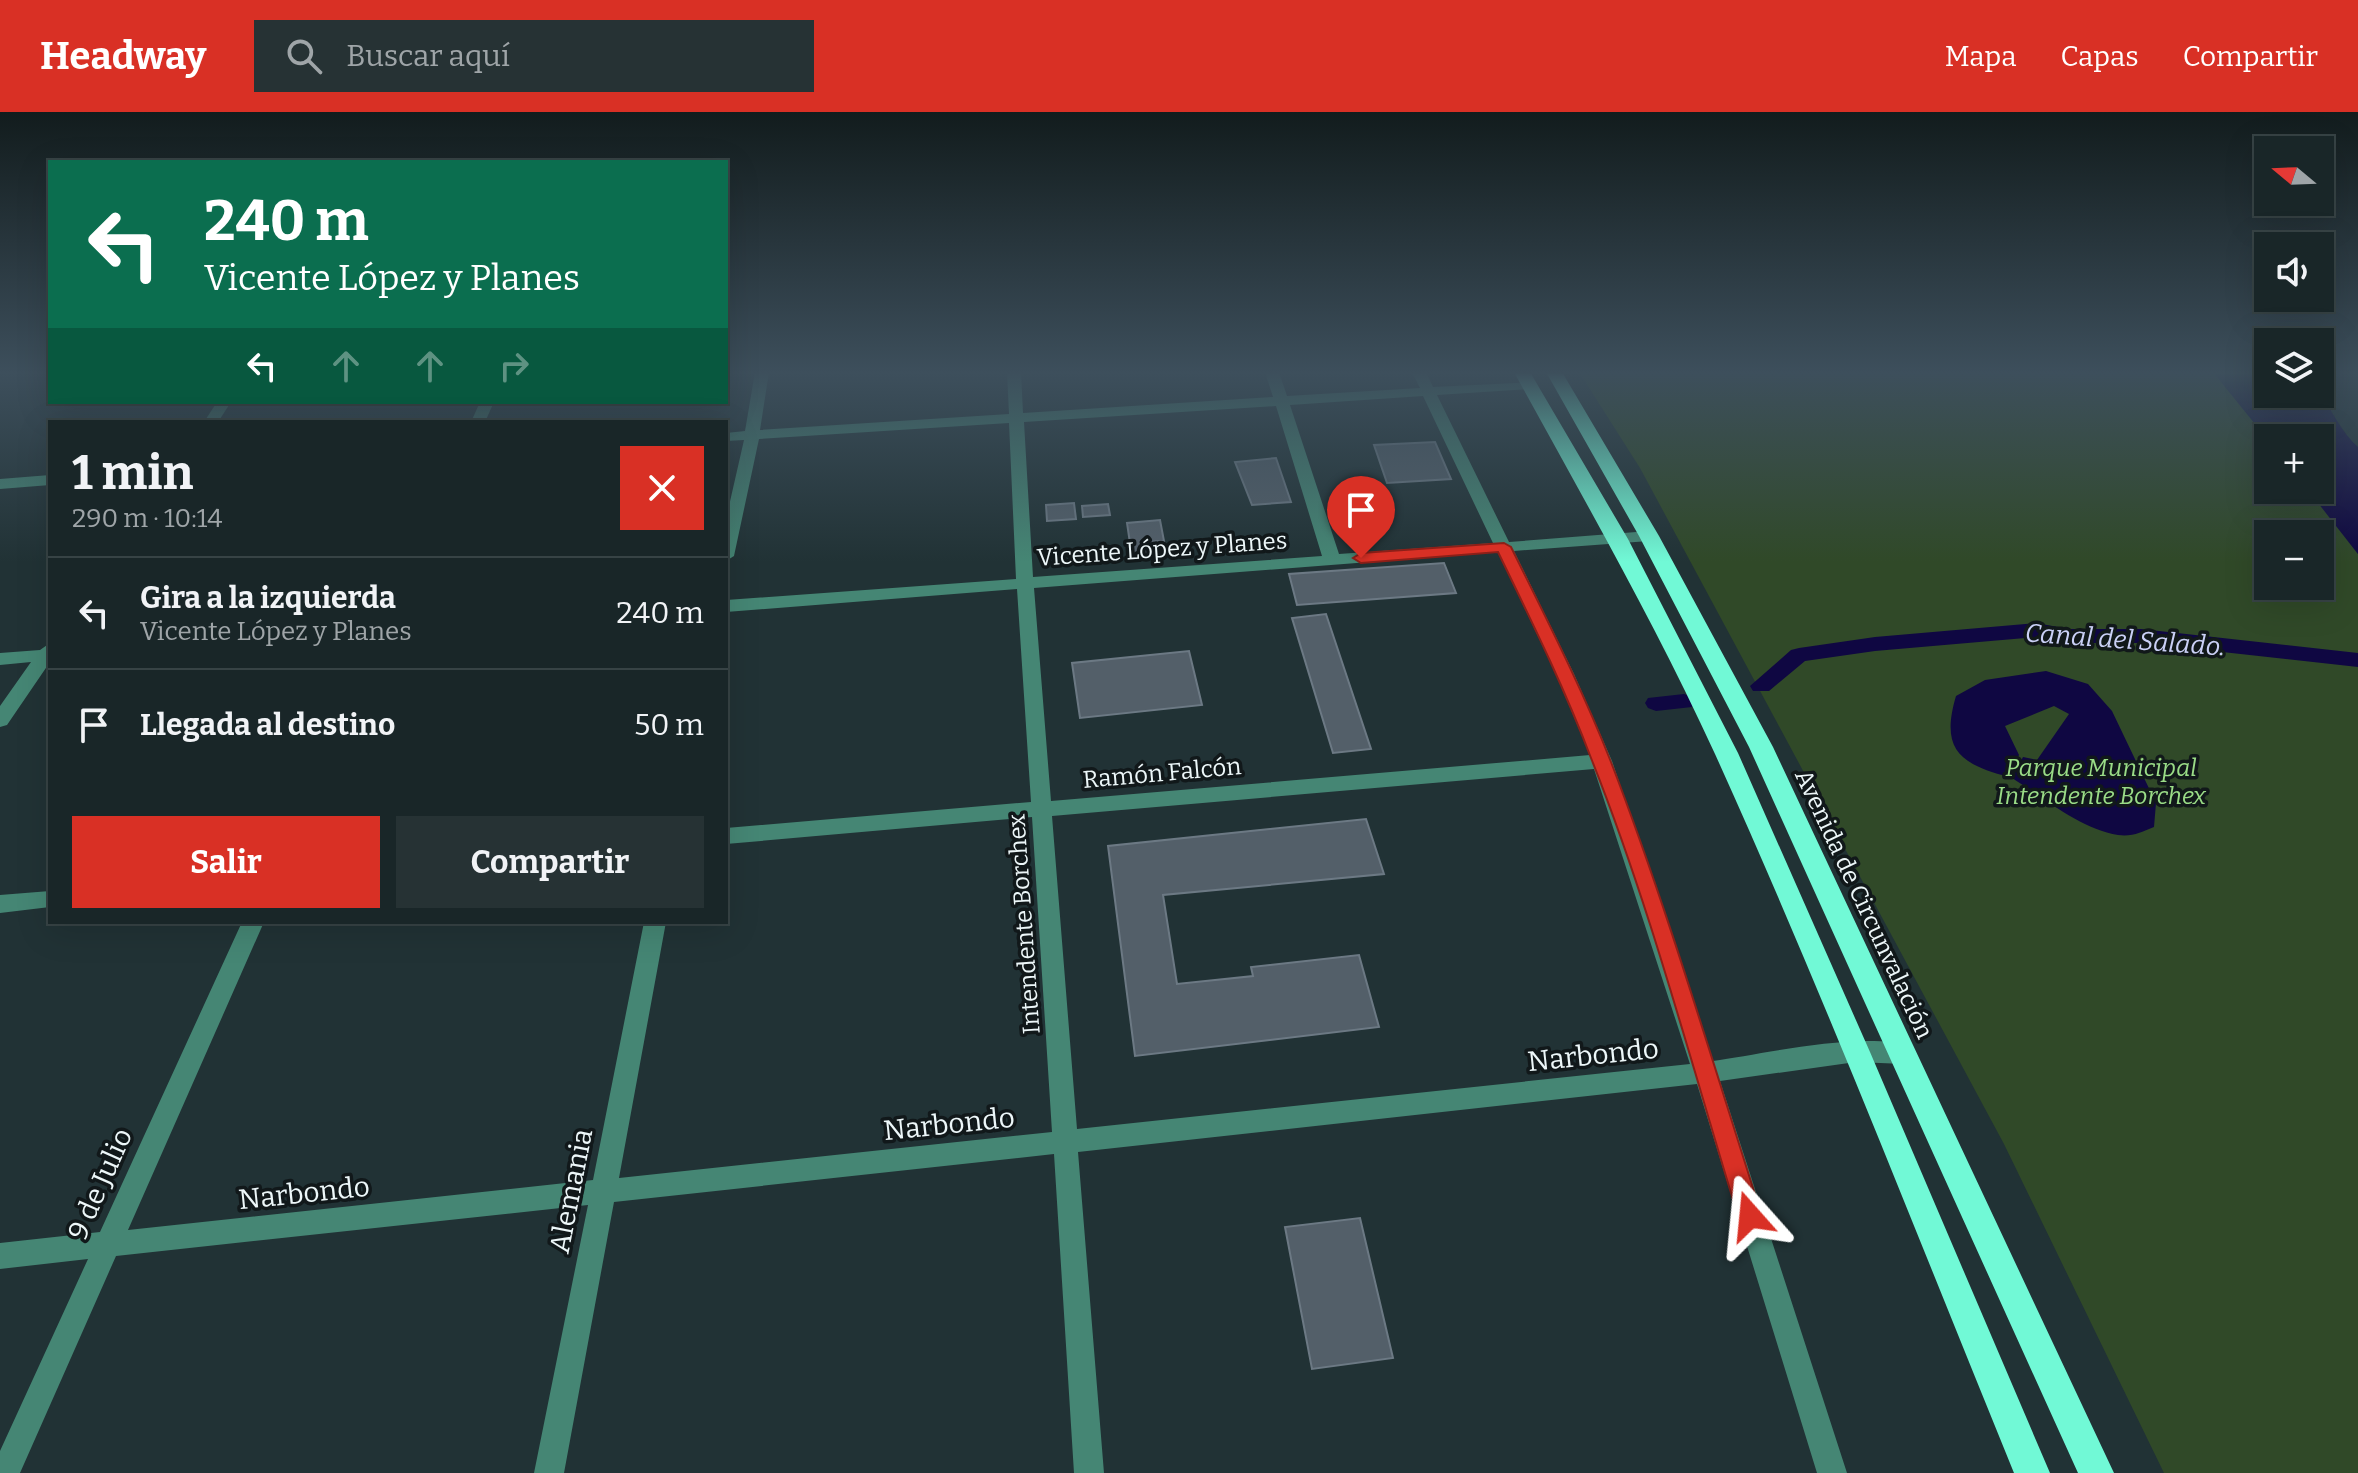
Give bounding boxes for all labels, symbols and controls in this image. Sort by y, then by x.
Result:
search box [254,20,814,92]
text: Headway [40,33,206,79]
icon: search [282,34,326,78]
text: Buscar aquí [346,38,510,74]
text: Mapa [1945,40,2016,73]
text: Capas [2060,40,2139,73]
text: Compartir [2183,40,2318,73]
north arrow [2254,136,2334,216]
map controls [2254,136,2334,600]
text: 240 m [204,188,369,255]
icon: left [72,192,176,296]
button: sound [2254,232,2334,312]
text: Vicente López y Planes [204,256,580,300]
button: layers [2254,328,2334,408]
icon: left [240,344,284,388]
icon: ahead [324,344,368,388]
icon: ahead [408,344,452,388]
icon: right [492,344,536,388]
button: + [2254,424,2334,504]
text: 1 min [72,444,193,502]
button: close [620,446,704,530]
pin [1327,476,1395,558]
icon: arrive [1339,488,1383,532]
text: 290 m · 10:14 [72,503,222,534]
button: − [2254,520,2334,600]
street label: Vicente López y Planes [1036,526,1288,572]
text: Gira a la izquierda [140,580,396,616]
icon: left [72,591,116,635]
text: 240 m [616,595,704,631]
text: Vicente López y Planes [140,616,412,647]
water label: Canal del Salado. [2024,618,2226,662]
icon: arrive [72,703,116,747]
text: Llegada al destino [140,707,395,743]
text: 50 m [634,707,704,743]
street label: Ramón Falcón [1082,752,1242,794]
park label: Parque Municipal Intendente Borchex [1996,754,2207,810]
street label: Avenida de Circunvalación [1789,765,1939,1043]
street label: Intendente Borchex [1002,813,1046,1035]
button: Salir [72,816,380,908]
button: Compartir [396,816,704,908]
street label: Narbondo [1526,1032,1660,1078]
street label: Narbondo [882,1101,1016,1147]
street label: 9 de Julio [61,1123,139,1245]
street label: Alemania [543,1126,599,1256]
street label: Narbondo [237,1170,371,1216]
position arrow [1708,1174,1792,1258]

